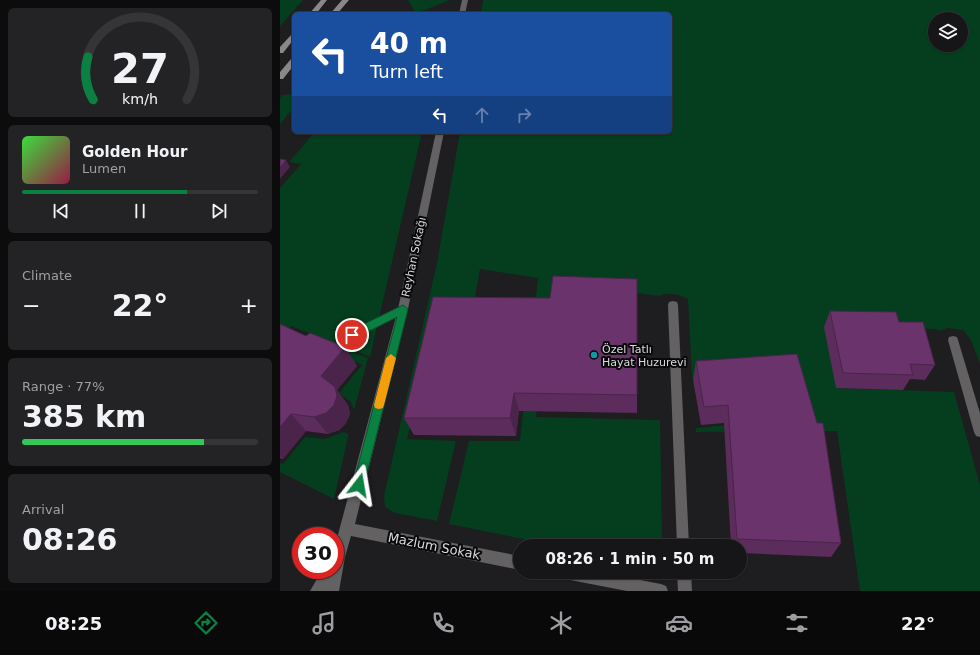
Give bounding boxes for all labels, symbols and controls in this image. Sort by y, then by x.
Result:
map controls [928,12,968,52]
button: layers [928,12,968,52]
text: 40 m [370,27,448,60]
icon: left [304,28,356,80]
text: 27 [111,44,169,93]
text: Turn left [370,61,443,82]
text: km/h [122,91,158,107]
icon: left [429,104,451,126]
icon: ahead [471,104,493,126]
icon: right [513,104,535,126]
text: Golden Hour [82,143,188,161]
text: Lumen [82,161,126,176]
icon: previous [50,200,72,222]
icon: pause [129,200,151,222]
icon: next [208,200,230,222]
street label: Reyhan Sokağı [399,216,429,298]
text: Climate [22,268,72,283]
text: 22° [112,288,168,323]
text: − [22,293,40,318]
text: + [240,293,258,318]
pin [335,318,369,352]
icon: arrive [341,324,363,346]
place label: Özel Tatlı Hayat Huzurevi [602,343,687,369]
marker: Özel Tatlı Hayat Huzurevi [589,350,599,360]
text: Range · 77% [22,379,105,394]
text: 385 km [22,399,146,434]
position arrow [338,464,380,506]
text: Arrival [22,502,64,517]
text: 08:26 [22,522,118,557]
speed limit sign: 30 [292,527,344,579]
street label: Mazlum Sokak [387,530,482,562]
text: 08:26 · 1 min · 50 m [546,550,714,568]
icon: directions [192,609,220,637]
icon: music [310,609,338,637]
icon: phone [429,609,457,637]
icon: climate [547,609,575,637]
icon: car [665,609,693,637]
icon: filters [783,609,811,637]
text: 08:25 [45,613,102,634]
text: 22° [901,613,935,634]

